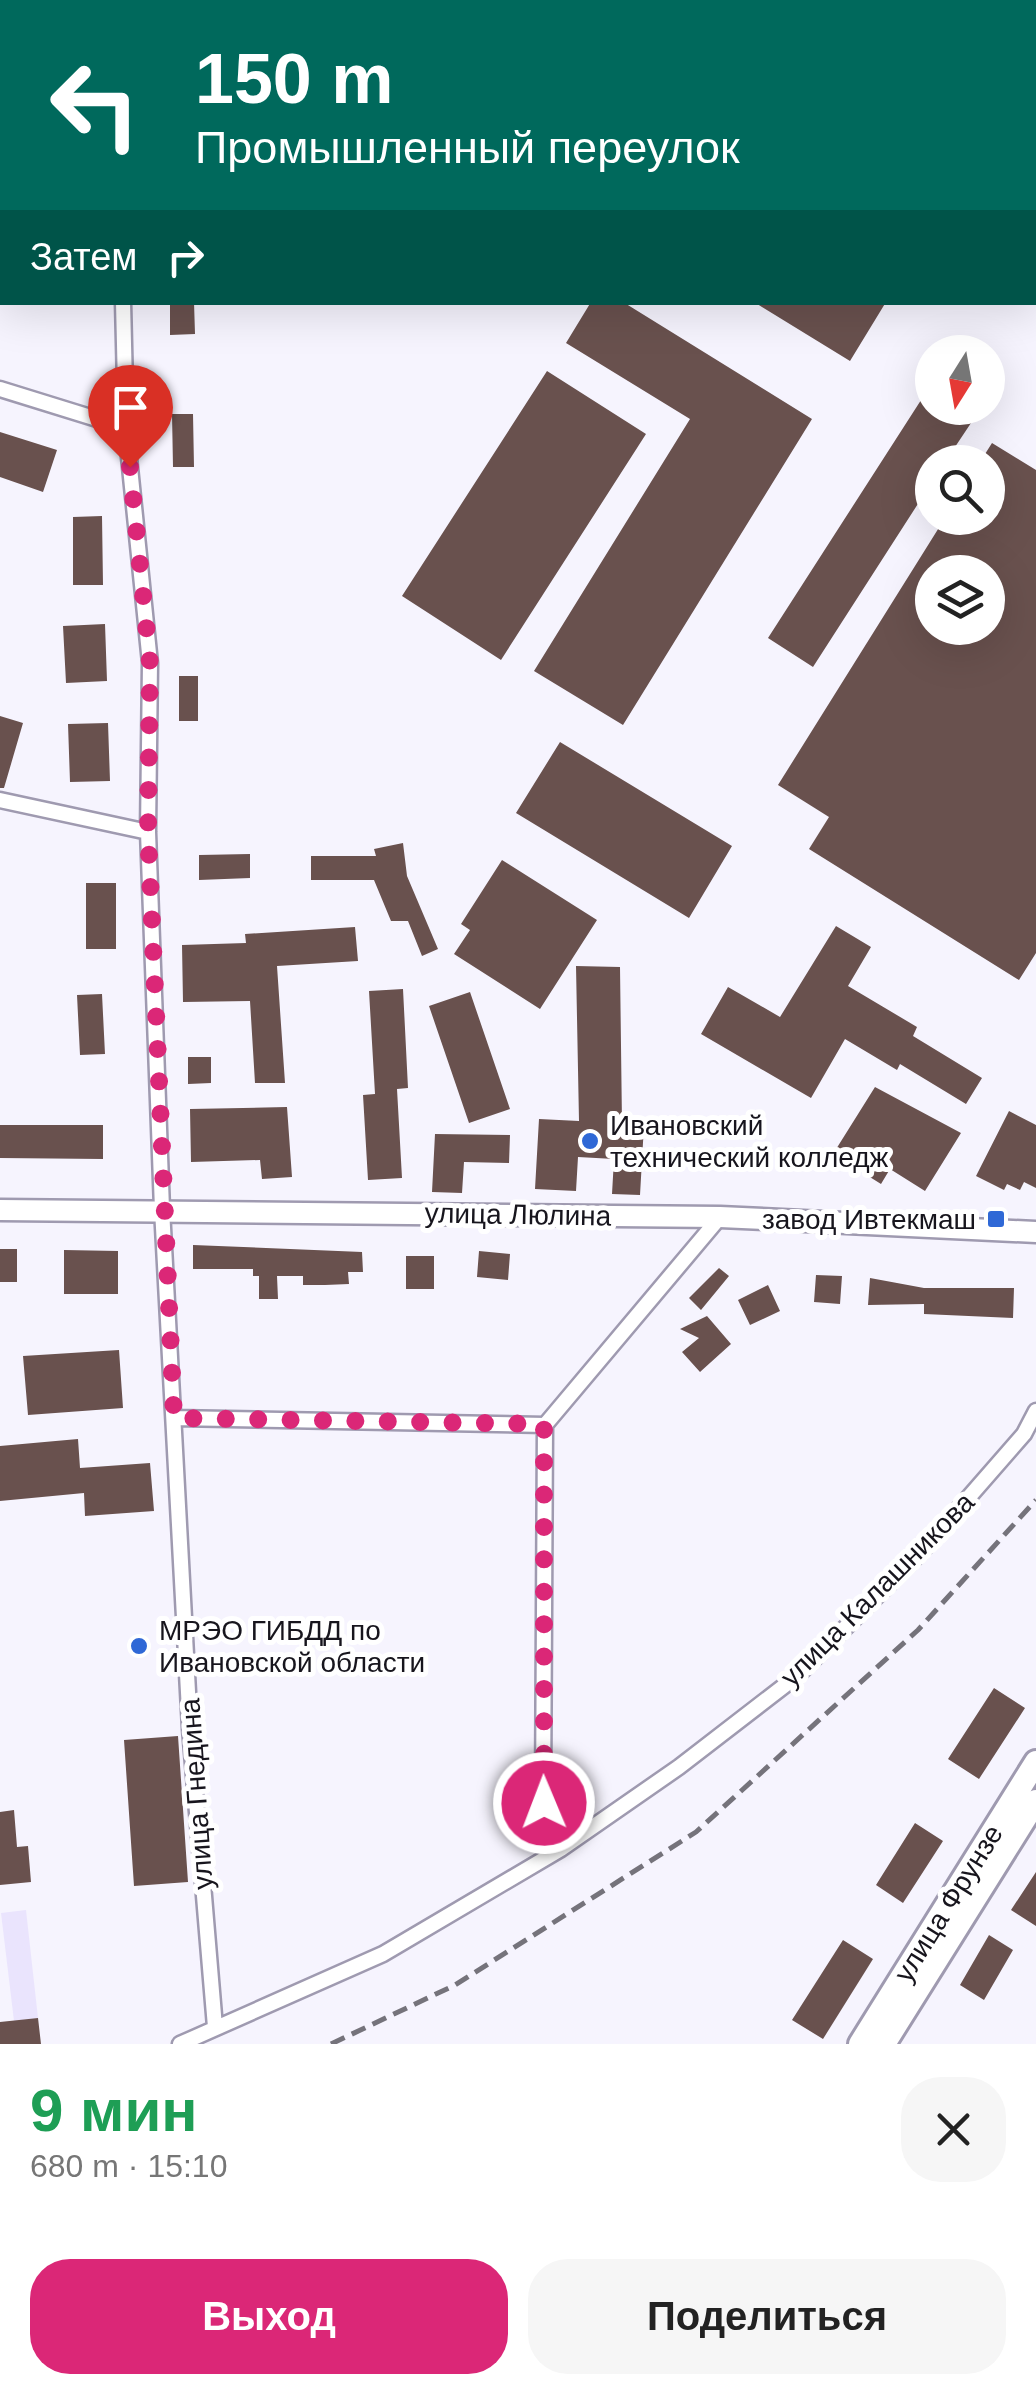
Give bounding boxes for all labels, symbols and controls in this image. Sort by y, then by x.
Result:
icon: left [30,40,160,170]
text: 150 m [195,40,393,118]
text: Промышленный переулок [195,122,740,173]
icon: right [158,230,213,285]
text: Затем [30,236,138,278]
north arrow [915,335,1005,425]
map controls [915,335,1005,645]
pin [88,365,173,468]
icon: arrive [103,380,158,435]
button: search [915,445,1005,535]
button: layers [915,555,1005,645]
place label: Ивановский технический колледж [610,1110,889,1173]
marker: Ивановский технический колледж [579,1130,601,1152]
street label: улица Люлина [424,1197,612,1232]
place label: завод Ивтекмаш [762,1204,976,1235]
marker: завод Ивтекмаш [985,1208,1007,1230]
street label: улица Калашникова [774,1486,981,1692]
place label: МРЭО ГИБДД по Ивановской области [159,1615,425,1678]
marker: МРЭО ГИБДД по Ивановской области [128,1635,150,1657]
street label: улица Гнедина [174,1697,219,1891]
position arrow [492,1751,596,1855]
street label: улица Фрунзе [888,1819,1009,1987]
text: 9 мин [30,2077,198,2144]
button: close [901,2077,1006,2182]
text: 680 m · 15:10 [30,2148,227,2184]
button: Выход [30,2259,508,2374]
button: Поделиться [528,2259,1006,2374]

